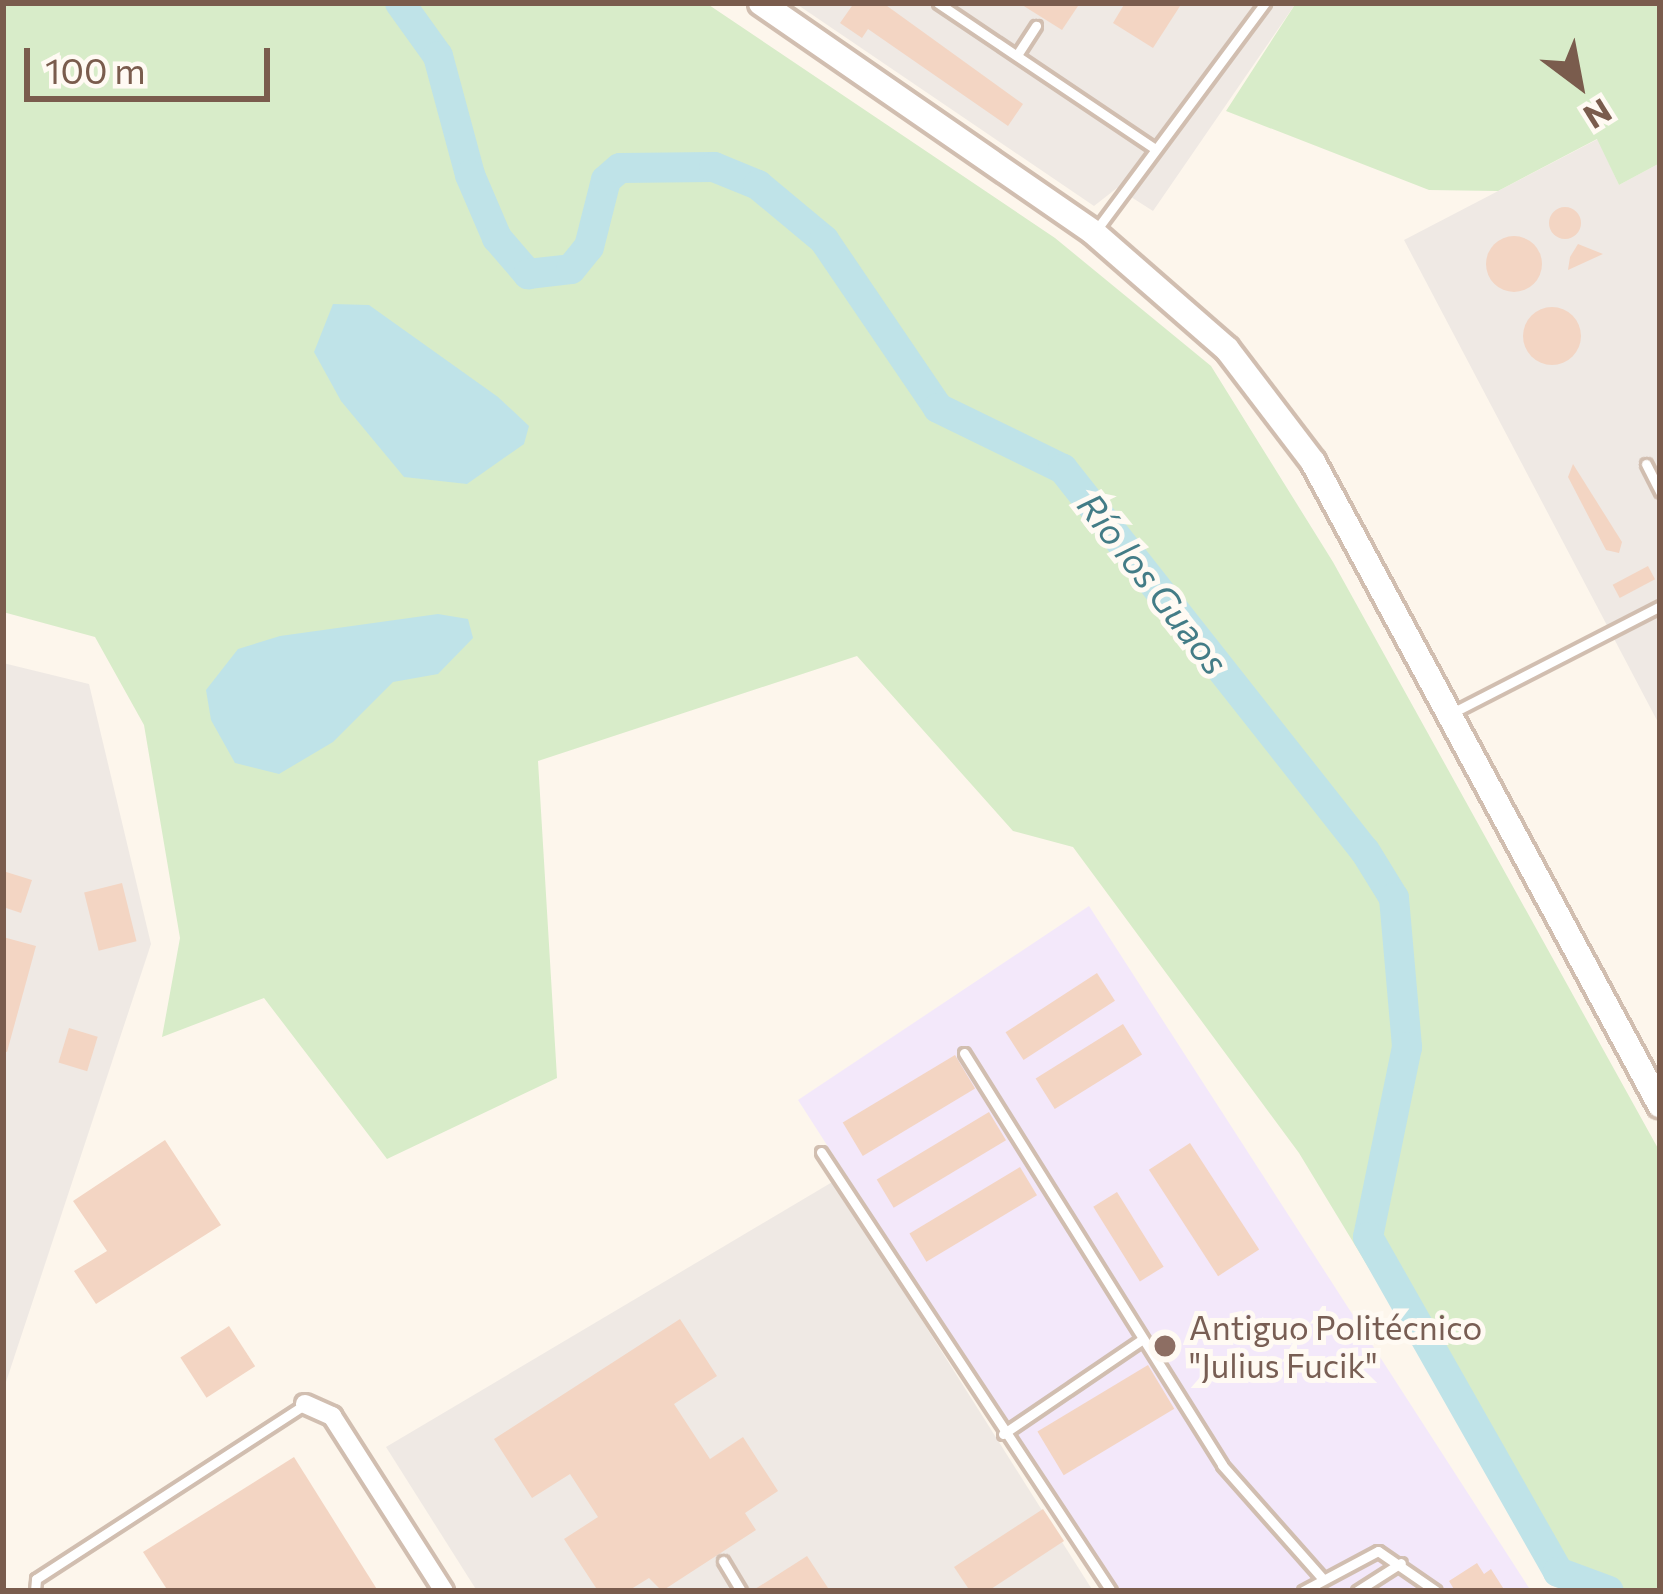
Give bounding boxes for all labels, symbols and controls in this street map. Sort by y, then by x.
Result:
scale bar [30,24,276,98]
north arrow [1519,24,1639,144]
text: 100 m [45,47,146,91]
text: N [1577,91,1620,139]
water label: Río los Guaos [1070,484,1238,682]
place label: Antiguo Politécnico "Julius Fucik" [1189,1307,1482,1385]
marker: Antiguo Politécnico "Julius Fucik" [1152,1333,1178,1359]

